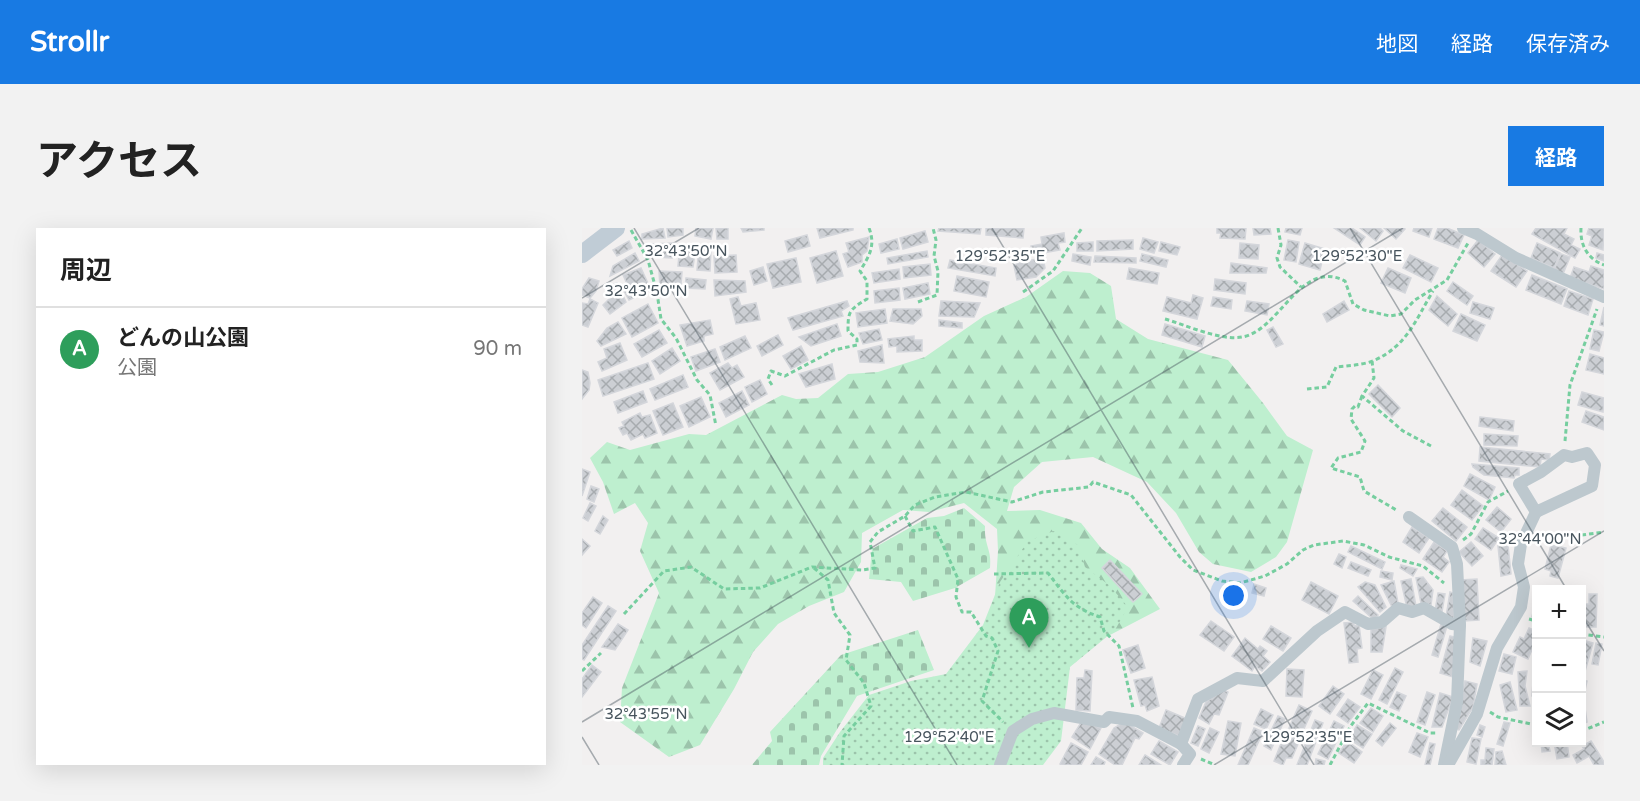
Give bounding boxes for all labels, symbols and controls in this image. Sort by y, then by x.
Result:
text: Strollr [30,25,109,59]
text: 地図 [1376,32,1418,57]
text: 経路 [1451,32,1493,57]
text: 保存済み [1526,32,1610,57]
button: 経路 [1508,126,1604,186]
text: アクセス [36,136,202,187]
text: 32°43'50"N [644,242,728,260]
text: 129°52'35"E [955,247,1045,265]
text: 129°52'30"E [1312,247,1402,265]
text: 周辺 [60,255,112,286]
text: 32°43'50"N [604,282,688,300]
text: どんの山公園 [117,325,249,351]
text: A [72,337,87,361]
text: 90 m [473,337,522,361]
text: 公園 [117,356,157,380]
text: 32°44'00"N [1498,530,1582,548]
your location [1219,581,1248,610]
map controls [1532,585,1586,747]
button: + [1532,585,1586,639]
pin: A [1010,598,1048,648]
button: − [1532,639,1586,693]
button: layers [1532,693,1586,747]
text: 32°43'55"N [604,705,688,723]
text: 129°52'40"E [904,728,994,746]
text: 129°52'35"E [1262,728,1352,746]

